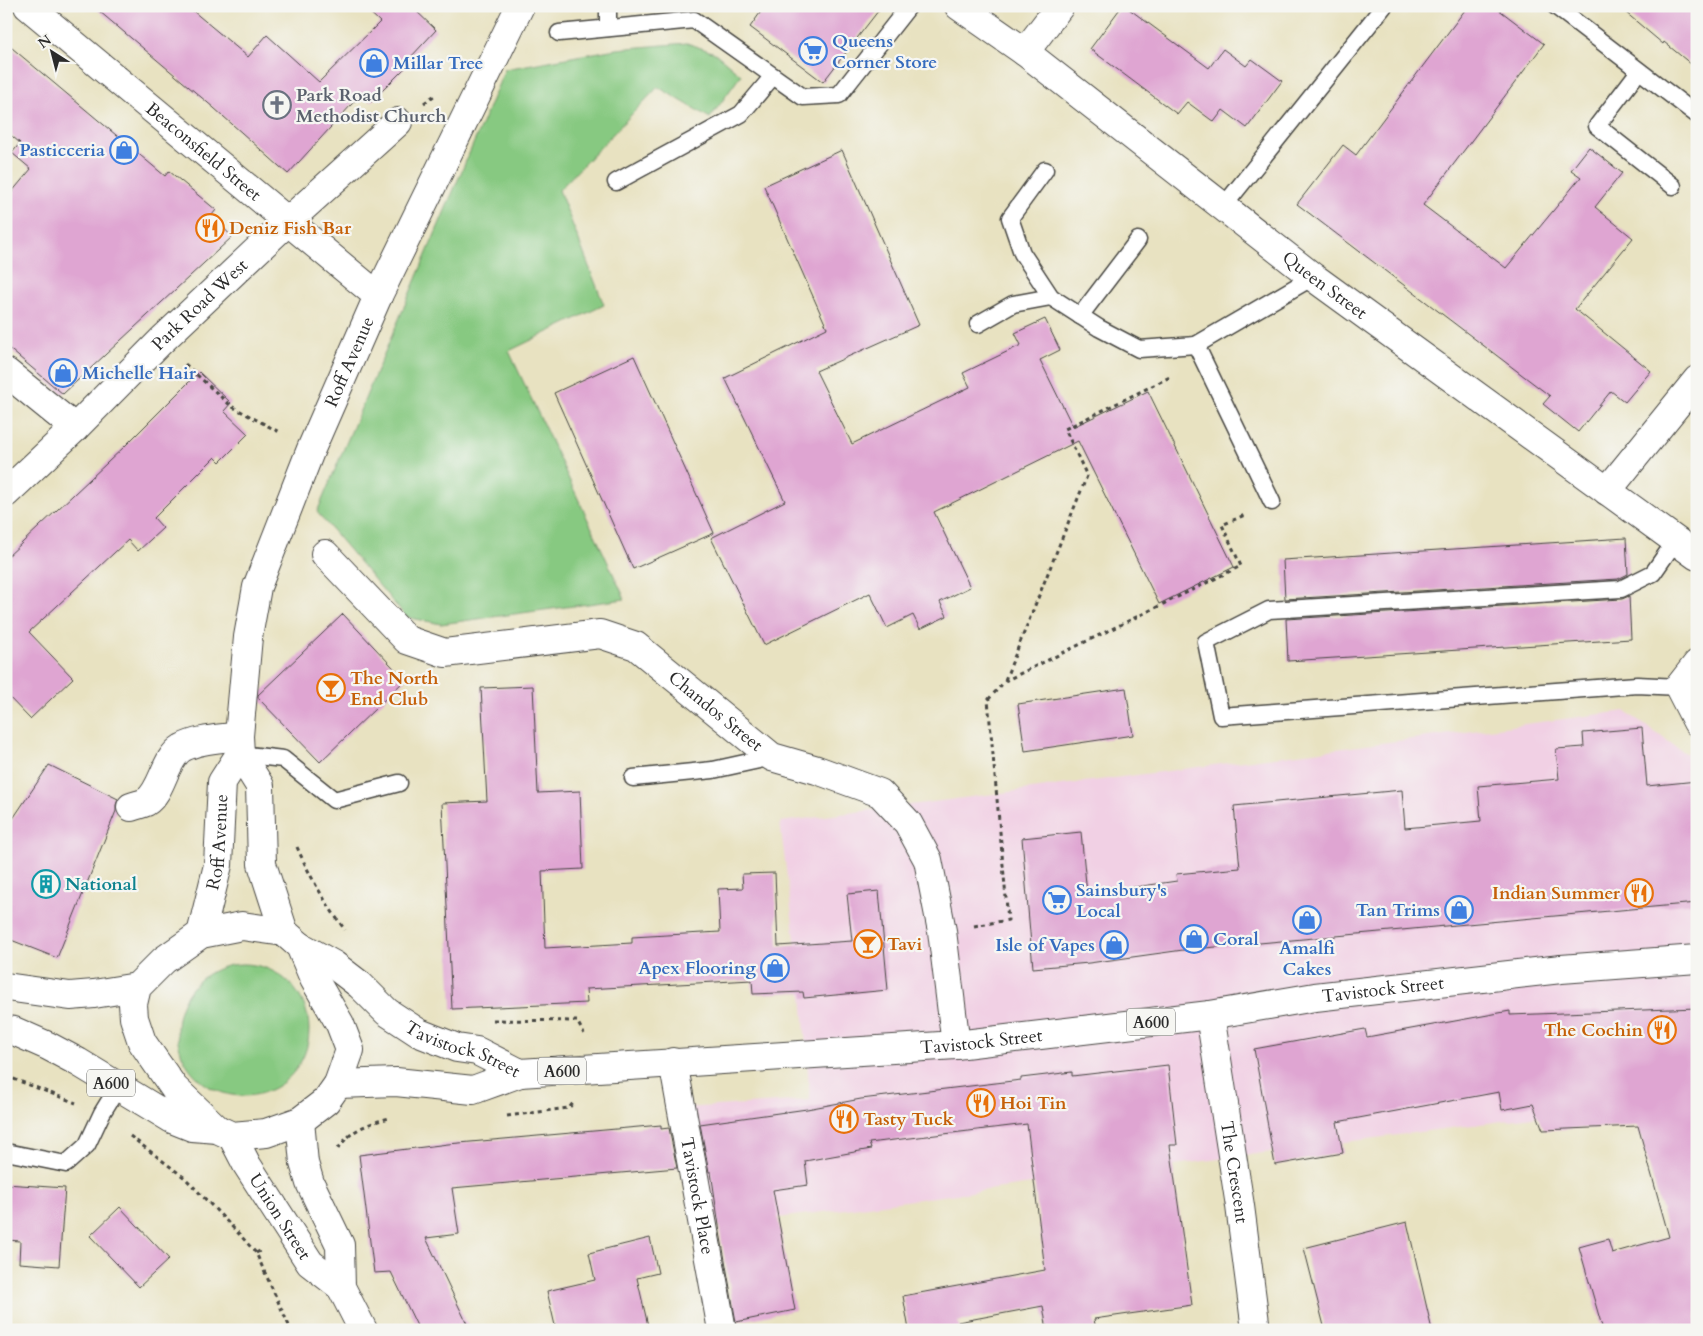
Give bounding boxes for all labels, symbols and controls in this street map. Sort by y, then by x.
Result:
north arrow [28,28,78,78]
place label: Queens Corner Store [832,29,937,75]
text: N [34,31,55,53]
supermarket icon: Queens Corner Store [798,36,828,66]
shop icon: Millar Tree [359,48,389,78]
place label: Millar Tree [393,51,483,76]
place label: Park Road Methodist Church [296,83,446,129]
church icon: Park Road Methodist Church [262,90,292,120]
street label: Beaconsfield Street [140,97,267,207]
shop icon: Pasticceria [109,135,139,165]
place label: Pasticceria [19,138,105,163]
restaurant icon: Deniz Fish Bar [195,213,225,243]
place label: Deniz Fish Bar [229,216,352,241]
street label: Queen Street [1277,245,1372,325]
street label: Park Road West [146,253,254,357]
street label: Roff Avenue [319,313,380,411]
shop icon: Michelle Hair [48,358,78,388]
place label: Michelle Hair [82,361,197,386]
street label: Chandos Street [663,665,768,758]
place label: The North End Club [350,666,439,712]
bar icon: The North End Club [316,673,346,703]
street label: Roff Avenue [200,793,234,893]
building icon: National [31,869,61,899]
place label: National [65,872,137,897]
place label: Sainsbury's Local [1076,878,1167,924]
restaurant icon: Indian Summer [1624,878,1654,908]
place label: Indian Summer [1492,881,1621,906]
supermarket icon: Sainsbury's Local [1042,885,1072,915]
shop icon: Tan Trims [1444,895,1474,925]
place label: Tan Trims [1356,898,1440,923]
shop icon: Amalfi Cakes [1292,905,1322,935]
shop icon: Coral [1179,924,1209,954]
place label: Coral [1213,927,1259,952]
bar icon: Tavi [853,929,883,959]
shop icon: Isle of Vapes [1099,930,1129,960]
place label: Tavi [887,932,922,957]
place label: Isle of Vapes [995,933,1095,958]
place label: Amalfi Cakes [1279,936,1335,982]
shop icon: Apex Flooring [760,953,790,983]
place label: Apex Flooring [638,956,756,981]
street label: Tavistock Street [1320,970,1446,1009]
road number: A600 [1127,1009,1175,1036]
street label: Tavistock Street [400,1015,525,1084]
restaurant icon: The Cochin [1647,1015,1677,1045]
place label: The Cochin [1544,1018,1643,1043]
street label: Tavistock Street [919,1023,1044,1060]
road number: A600 [538,1058,586,1084]
road number: A600 [87,1070,135,1096]
restaurant icon: Hoi Tin [966,1088,996,1118]
place label: Hoi Tin [1000,1091,1067,1116]
restaurant icon: Tasty Tuck [829,1104,859,1134]
place label: Tasty Tuck [863,1107,955,1132]
street label: The Crescent [1214,1119,1254,1225]
street label: Tavistock Place [674,1135,720,1257]
street label: Union Street [243,1169,317,1265]

